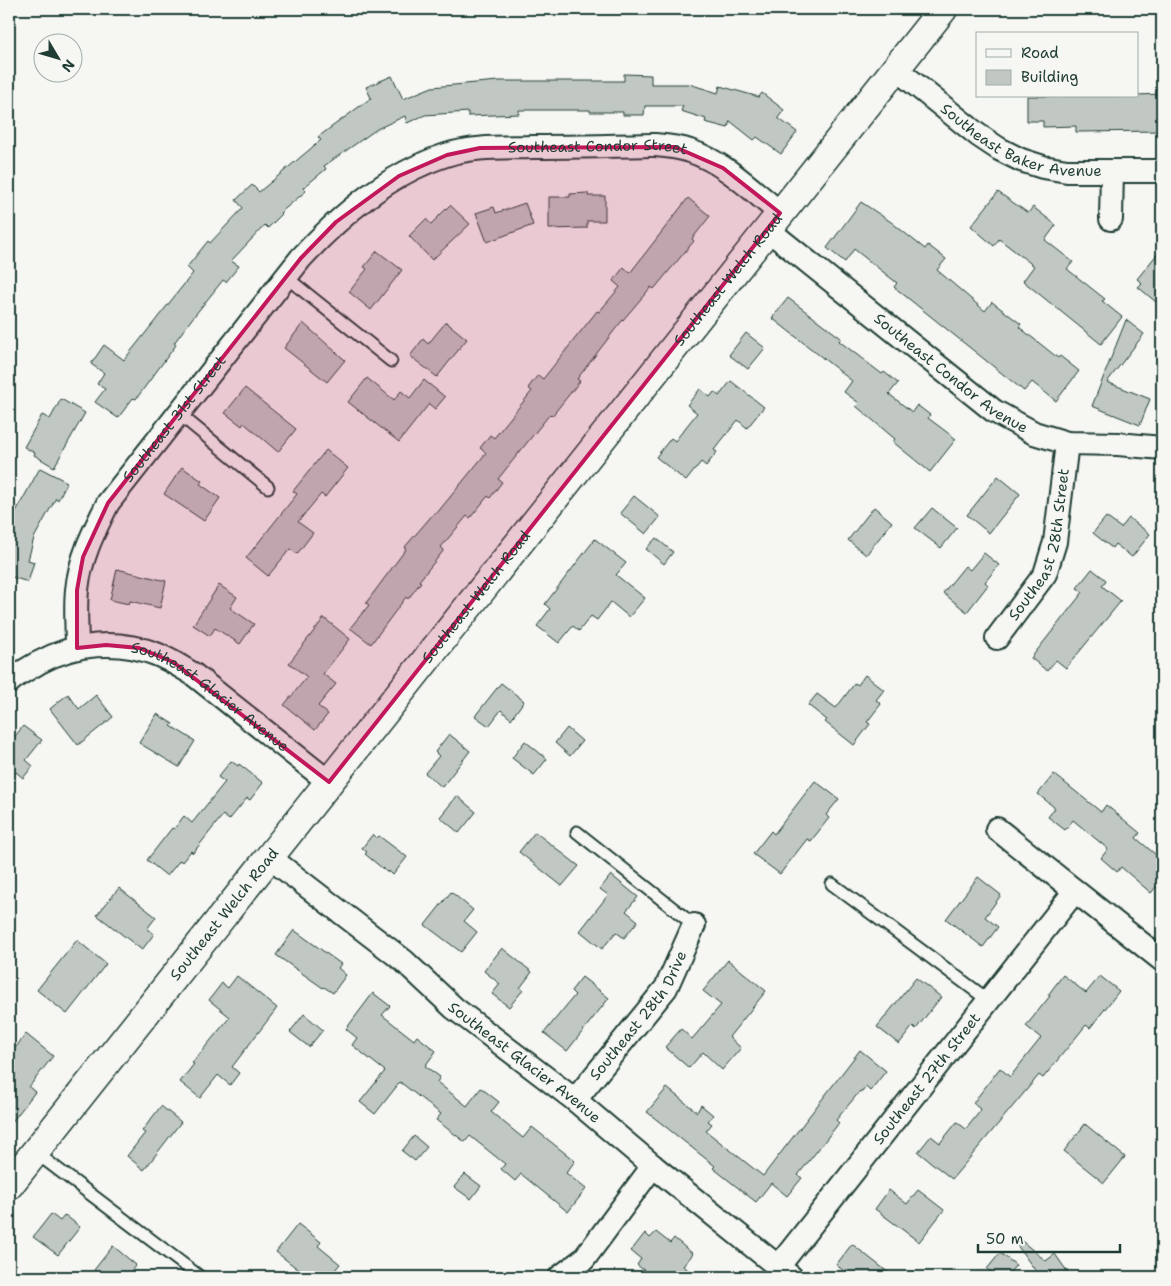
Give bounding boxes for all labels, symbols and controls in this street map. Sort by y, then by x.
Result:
north arrow [32,32,82,82]
legend [976,32,1138,98]
text: Road [1021,43,1059,63]
text: N [58,56,79,76]
text: Building [1021,67,1078,87]
street label: Southeast Baker Avenue [936,99,1102,181]
street label: Southeast Condor Street [508,135,690,160]
street label: Southeast Welch Road [669,209,787,350]
street label: Southeast Condor Avenue [870,309,1031,438]
street label: Southeast 31st Street [118,351,230,486]
street label: Southeast 28th Street [1004,467,1074,624]
street label: Southeast Welch Road [417,526,535,667]
street label: Southeast Glacier Avenue [129,637,293,756]
street label: Southeast Welch Road [165,843,283,985]
street label: Southeast 28th Drive [585,948,691,1085]
street label: Southeast Glacier Avenue [444,997,605,1127]
street label: Southeast 27th Street [869,1009,985,1149]
scale bar [978,1221,1121,1253]
text: 50 m [986,1229,1024,1249]

